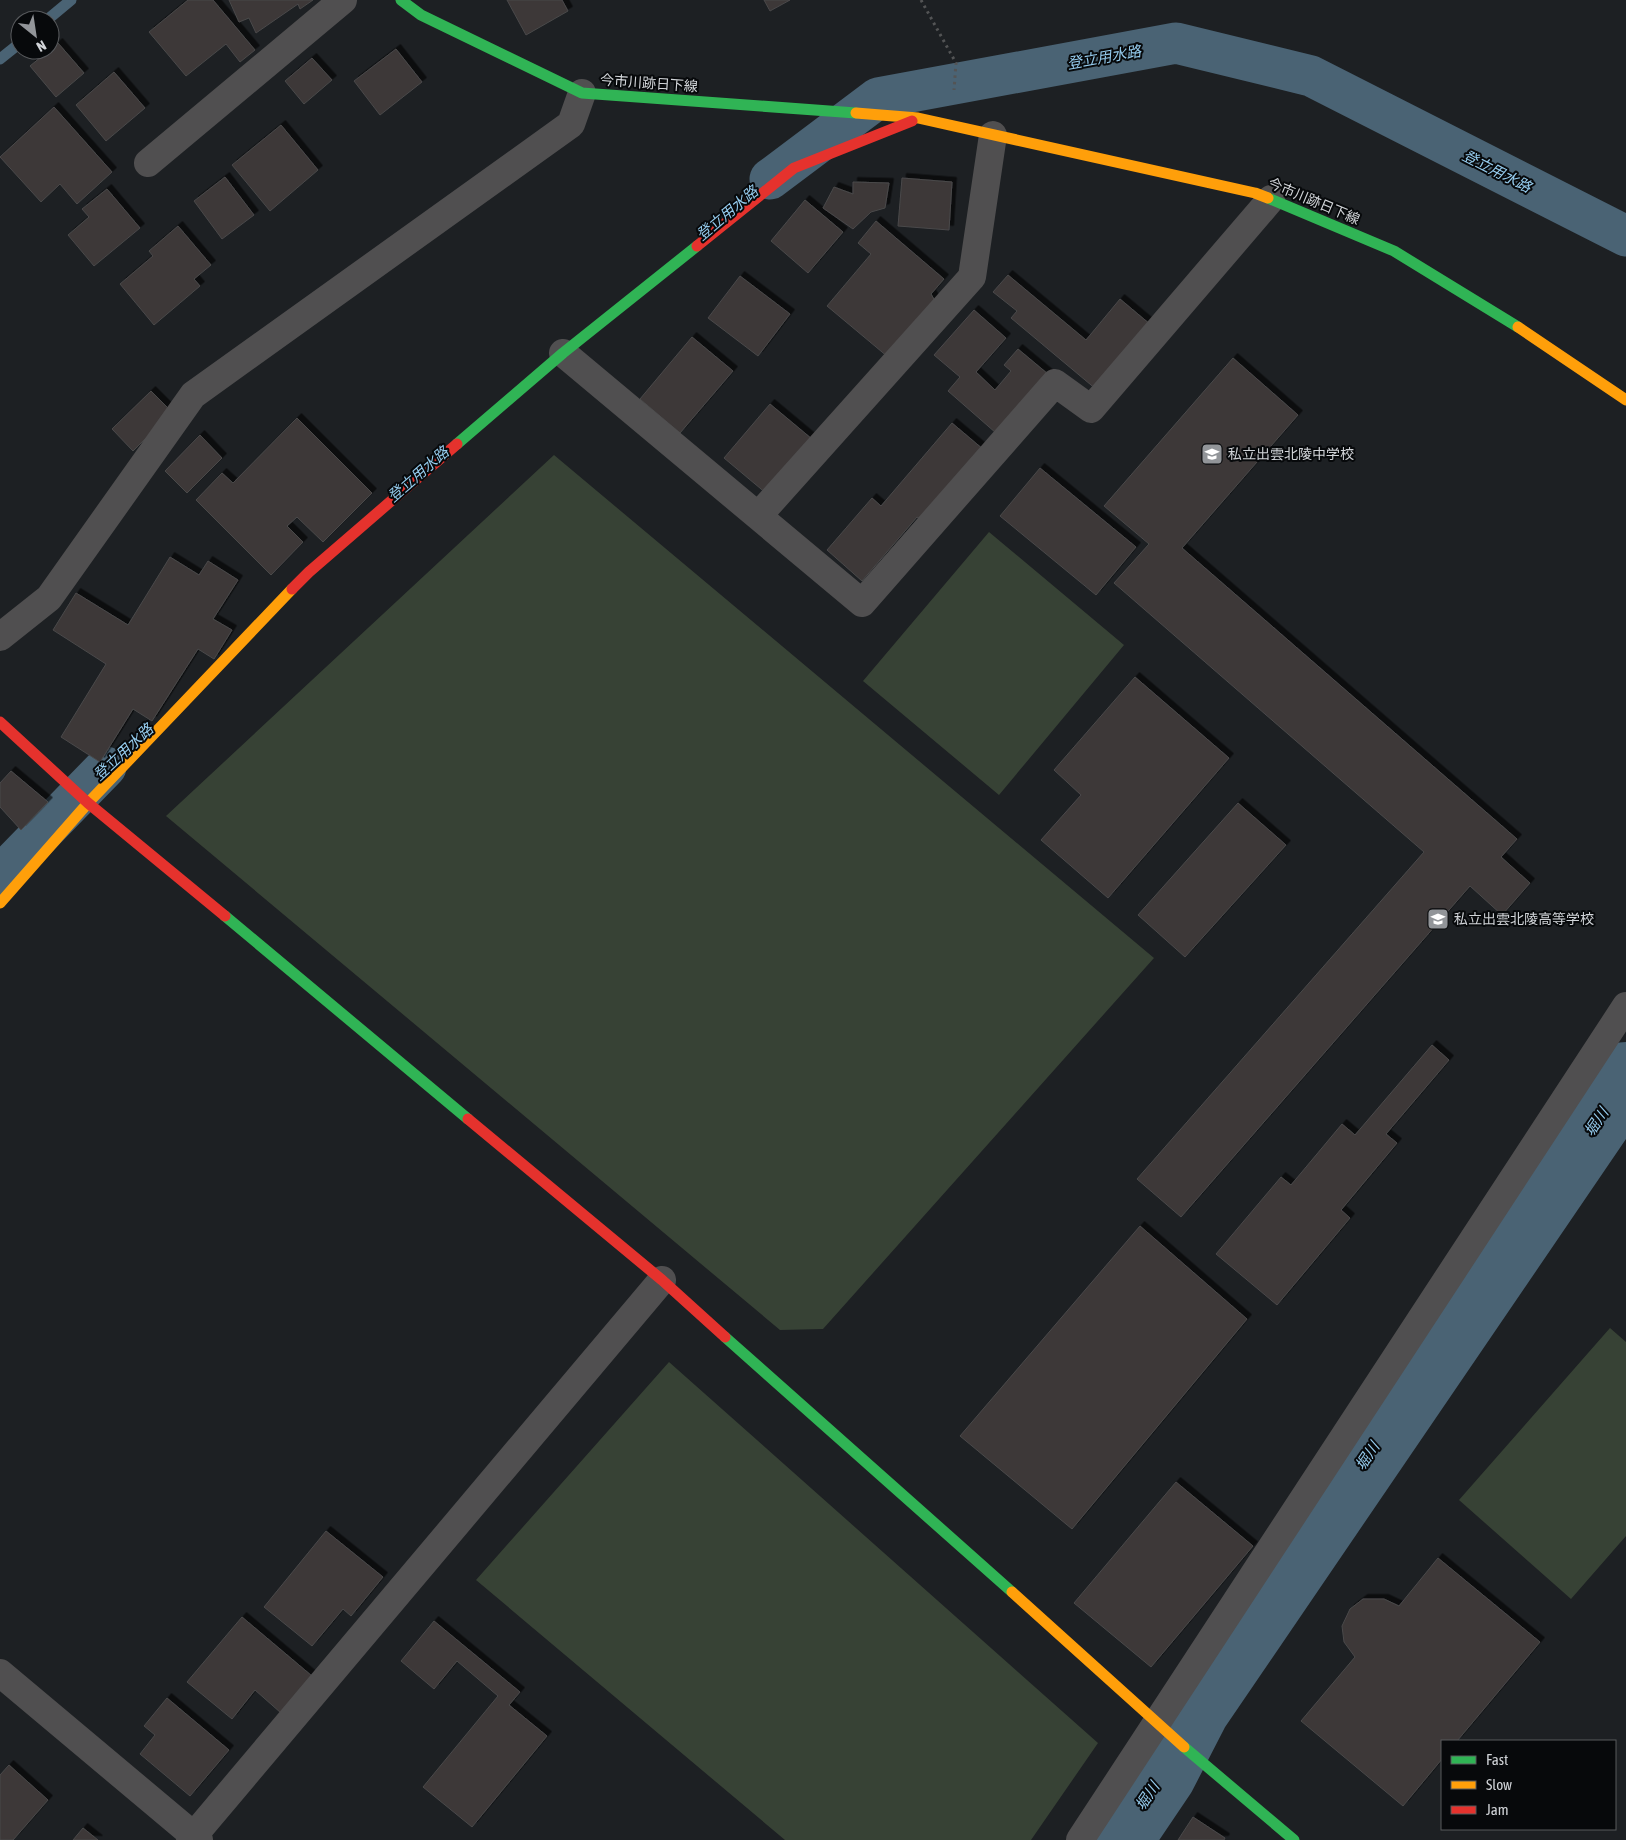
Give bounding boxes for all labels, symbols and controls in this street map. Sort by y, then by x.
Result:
north arrow [10,10,60,60]
text: N [34,37,49,55]
water label: 登立用水路 [1066,42,1144,72]
street label: 今市川跡日下線 [600,72,698,94]
water label: 登立用水路 [1460,146,1536,197]
street label: 今市川跡日下線 [1266,174,1362,228]
water label: 登立用水路 [693,181,763,244]
water label: 登立用水路 [384,442,453,505]
school or university icon: 私立出雲北陵中学校 [1200,442,1224,466]
place label: 私立出雲北陵中学校 [1228,446,1354,462]
water label: 登立用水路 [90,719,158,784]
school or university icon: 私立出雲北陵高等学校 [1426,907,1450,931]
place label: 私立出雲北陵高等学校 [1454,911,1594,927]
water label: 堀川 [1581,1103,1613,1139]
water label: 堀川 [1352,1437,1384,1473]
legend [1441,1740,1616,1830]
text: Fast [1486,1751,1508,1768]
text: Slow [1486,1776,1512,1793]
water label: 堀川 [1132,1777,1164,1813]
text: Jam [1486,1801,1509,1818]

